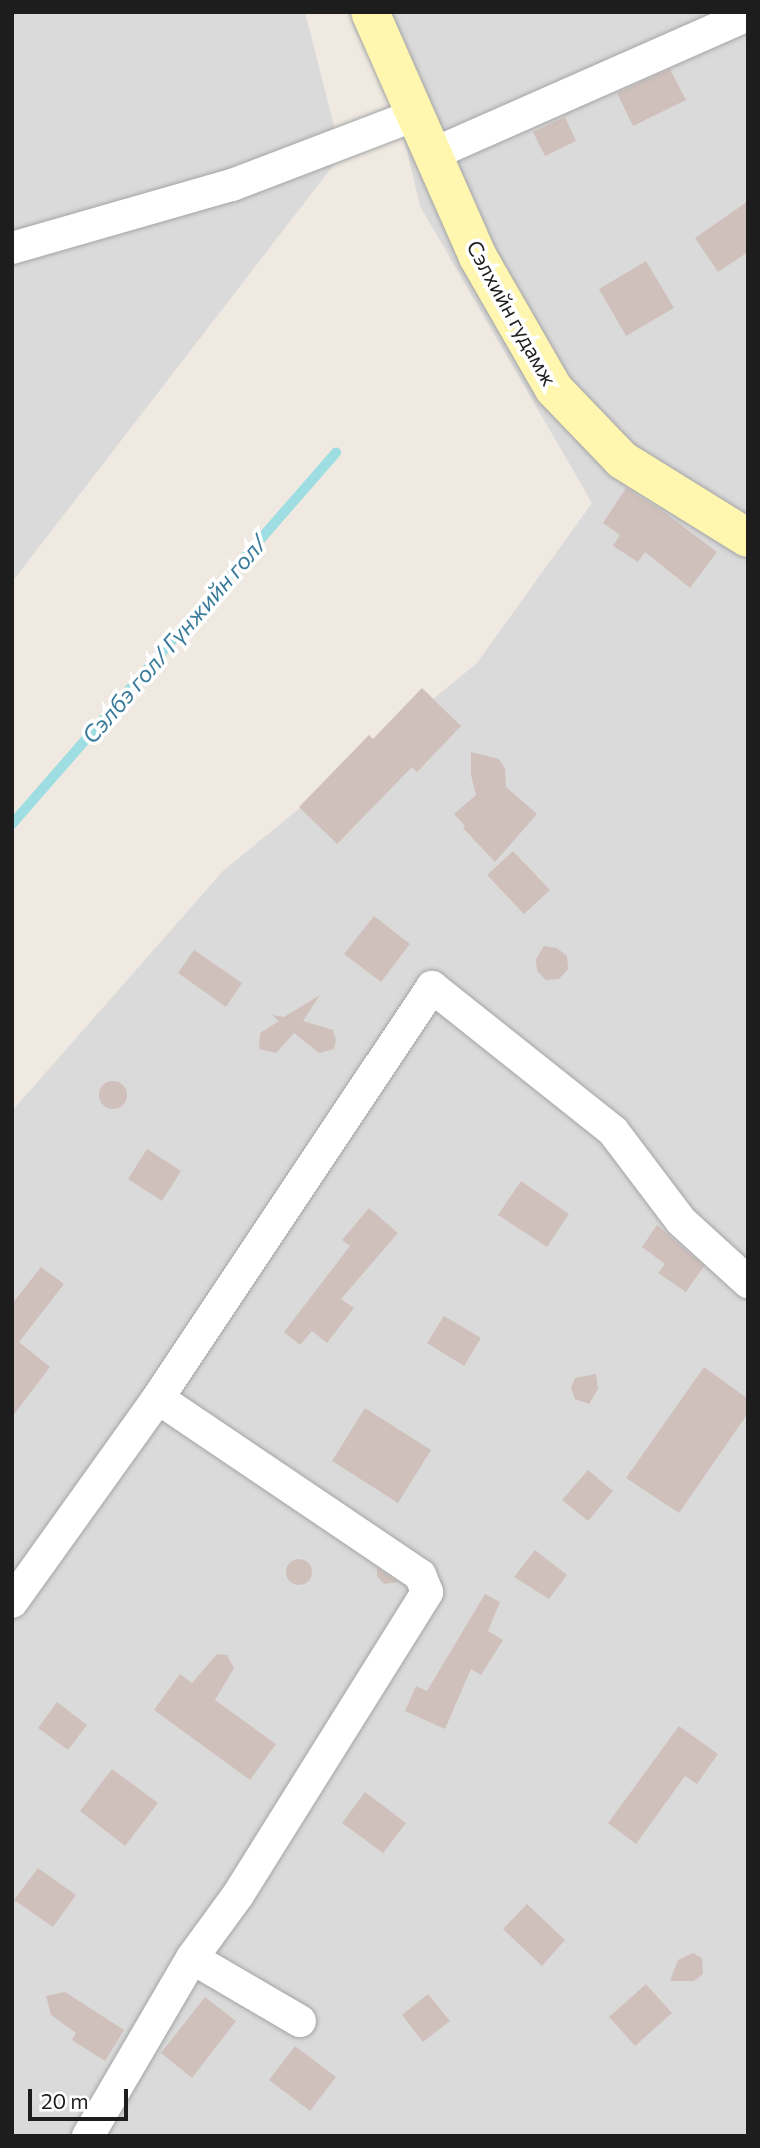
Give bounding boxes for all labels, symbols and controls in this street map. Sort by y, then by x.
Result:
street label: Сэлхийн гудамж [462,236,562,390]
water label: Сэлбэ гол/ Гүнжийн гол/ [76,529,272,749]
scale bar [32,2074,131,2118]
text: 20 m [41,2088,89,2113]

